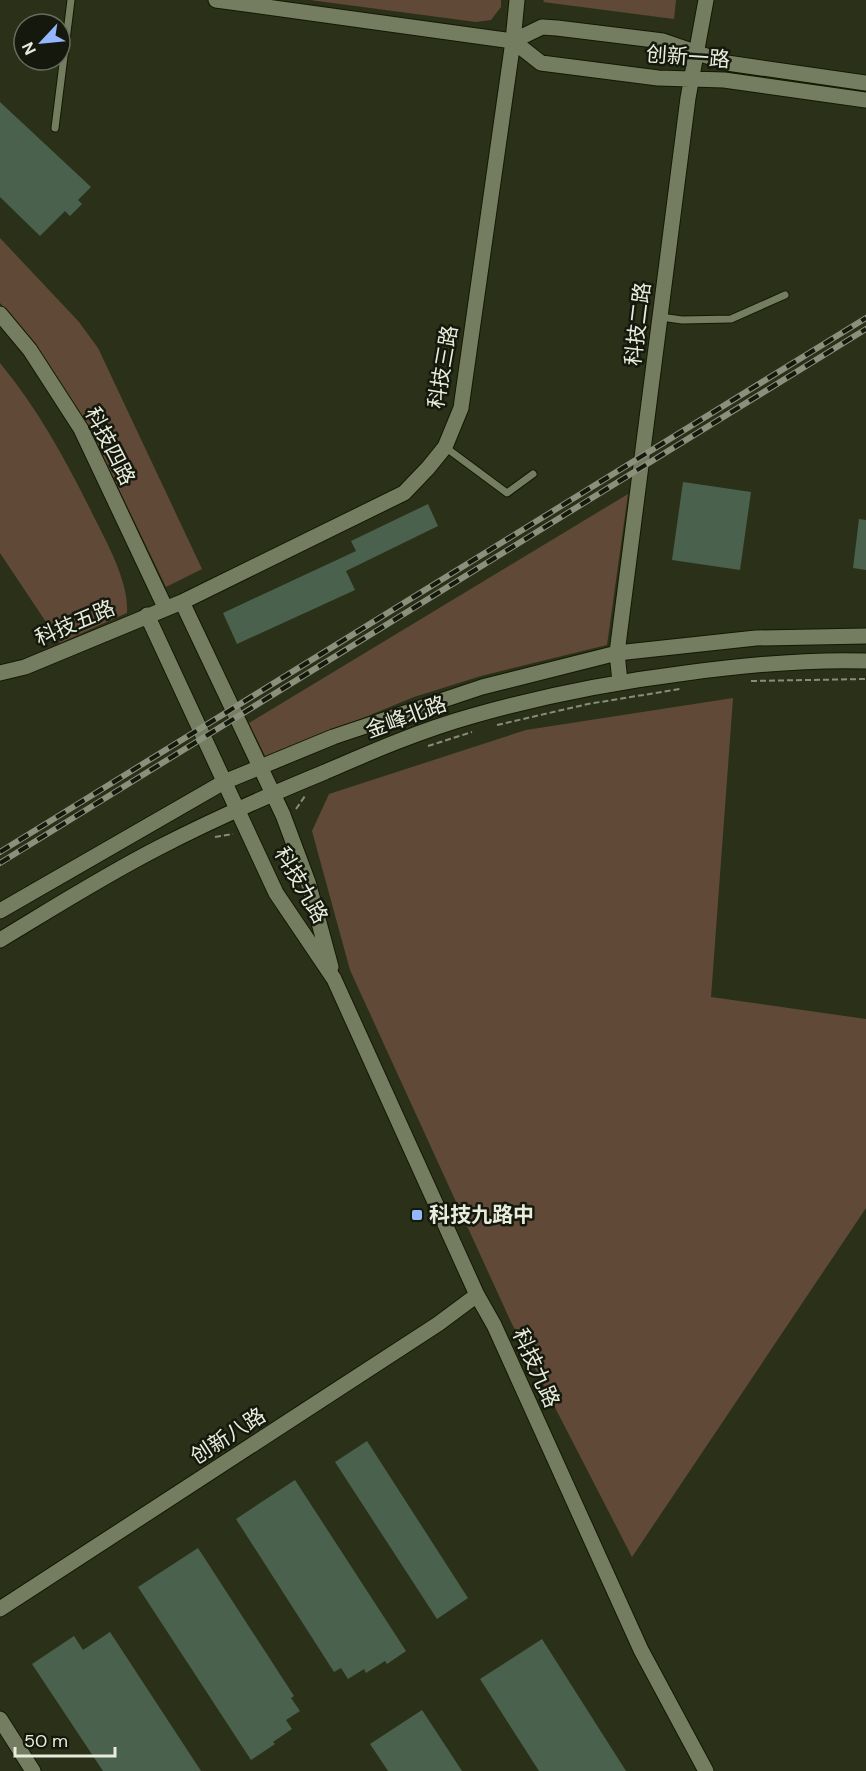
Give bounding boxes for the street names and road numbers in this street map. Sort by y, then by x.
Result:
street label: 创新一路 [645,40,731,74]
street label: 科技二路 [619,281,657,367]
street label: 科技三路 [422,323,464,411]
street label: 科技四路 [78,402,142,490]
street label: 科技五路 [31,594,119,652]
street label: 金峰北路 [362,689,450,745]
street label: 科技九路 [268,842,334,928]
street label: 科技九路 [506,1324,566,1412]
street label: 创新八路 [185,1401,271,1471]

